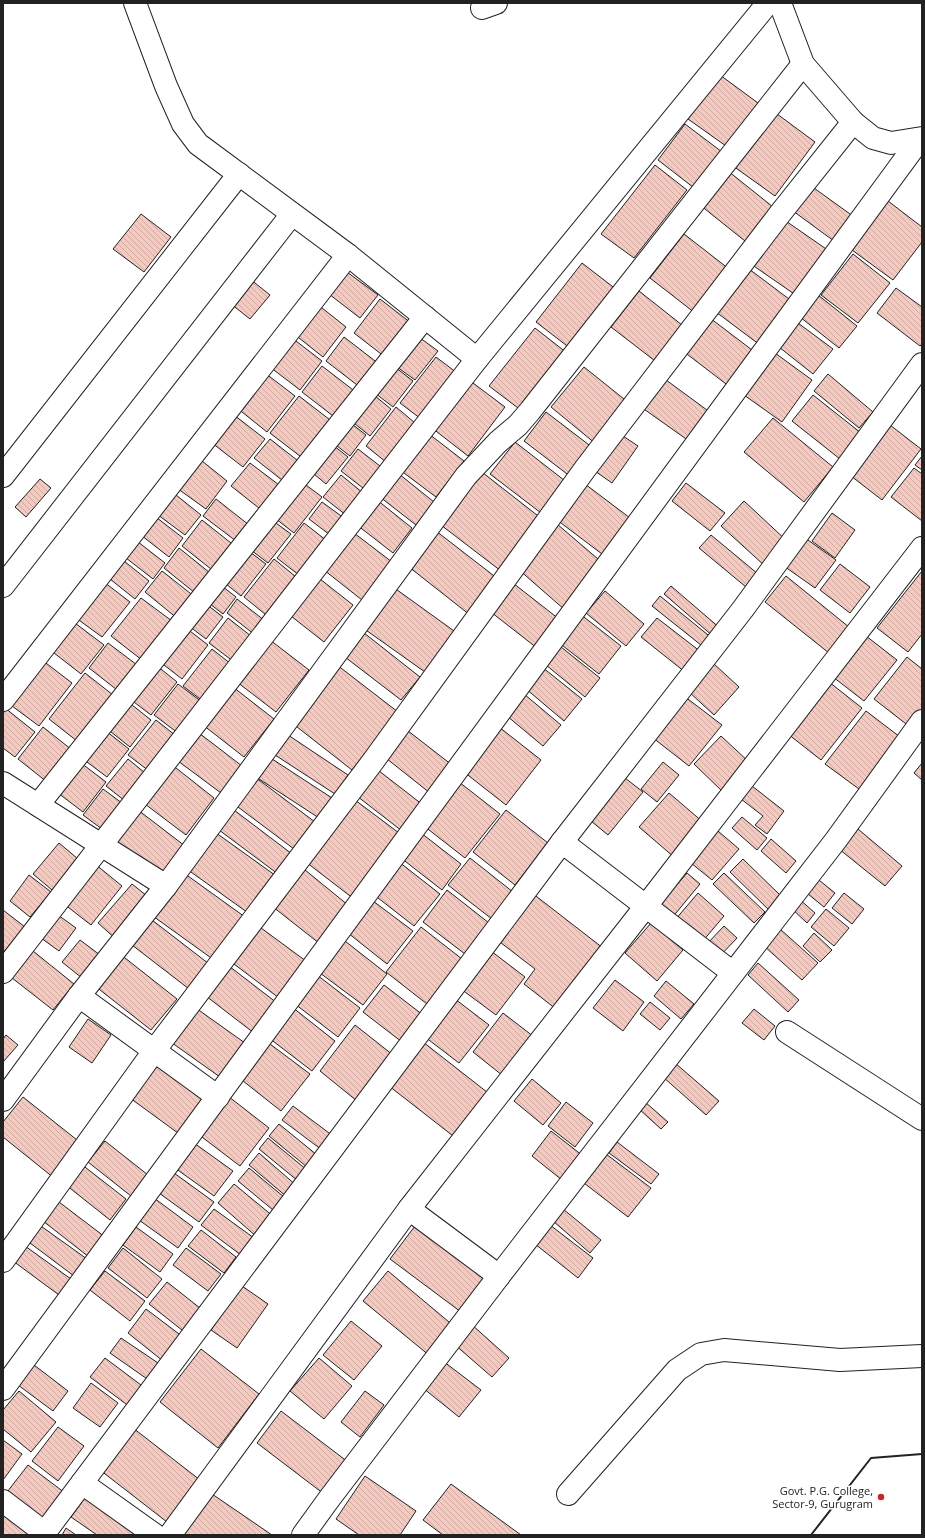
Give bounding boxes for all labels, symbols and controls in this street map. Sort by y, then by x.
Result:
place label: Govt. P.G. College, Sector-9, Gurugram [772,1483,873,1511]
marker: Govt. P.G. College, Sector-9, Gurugram [876,1492,886,1502]

